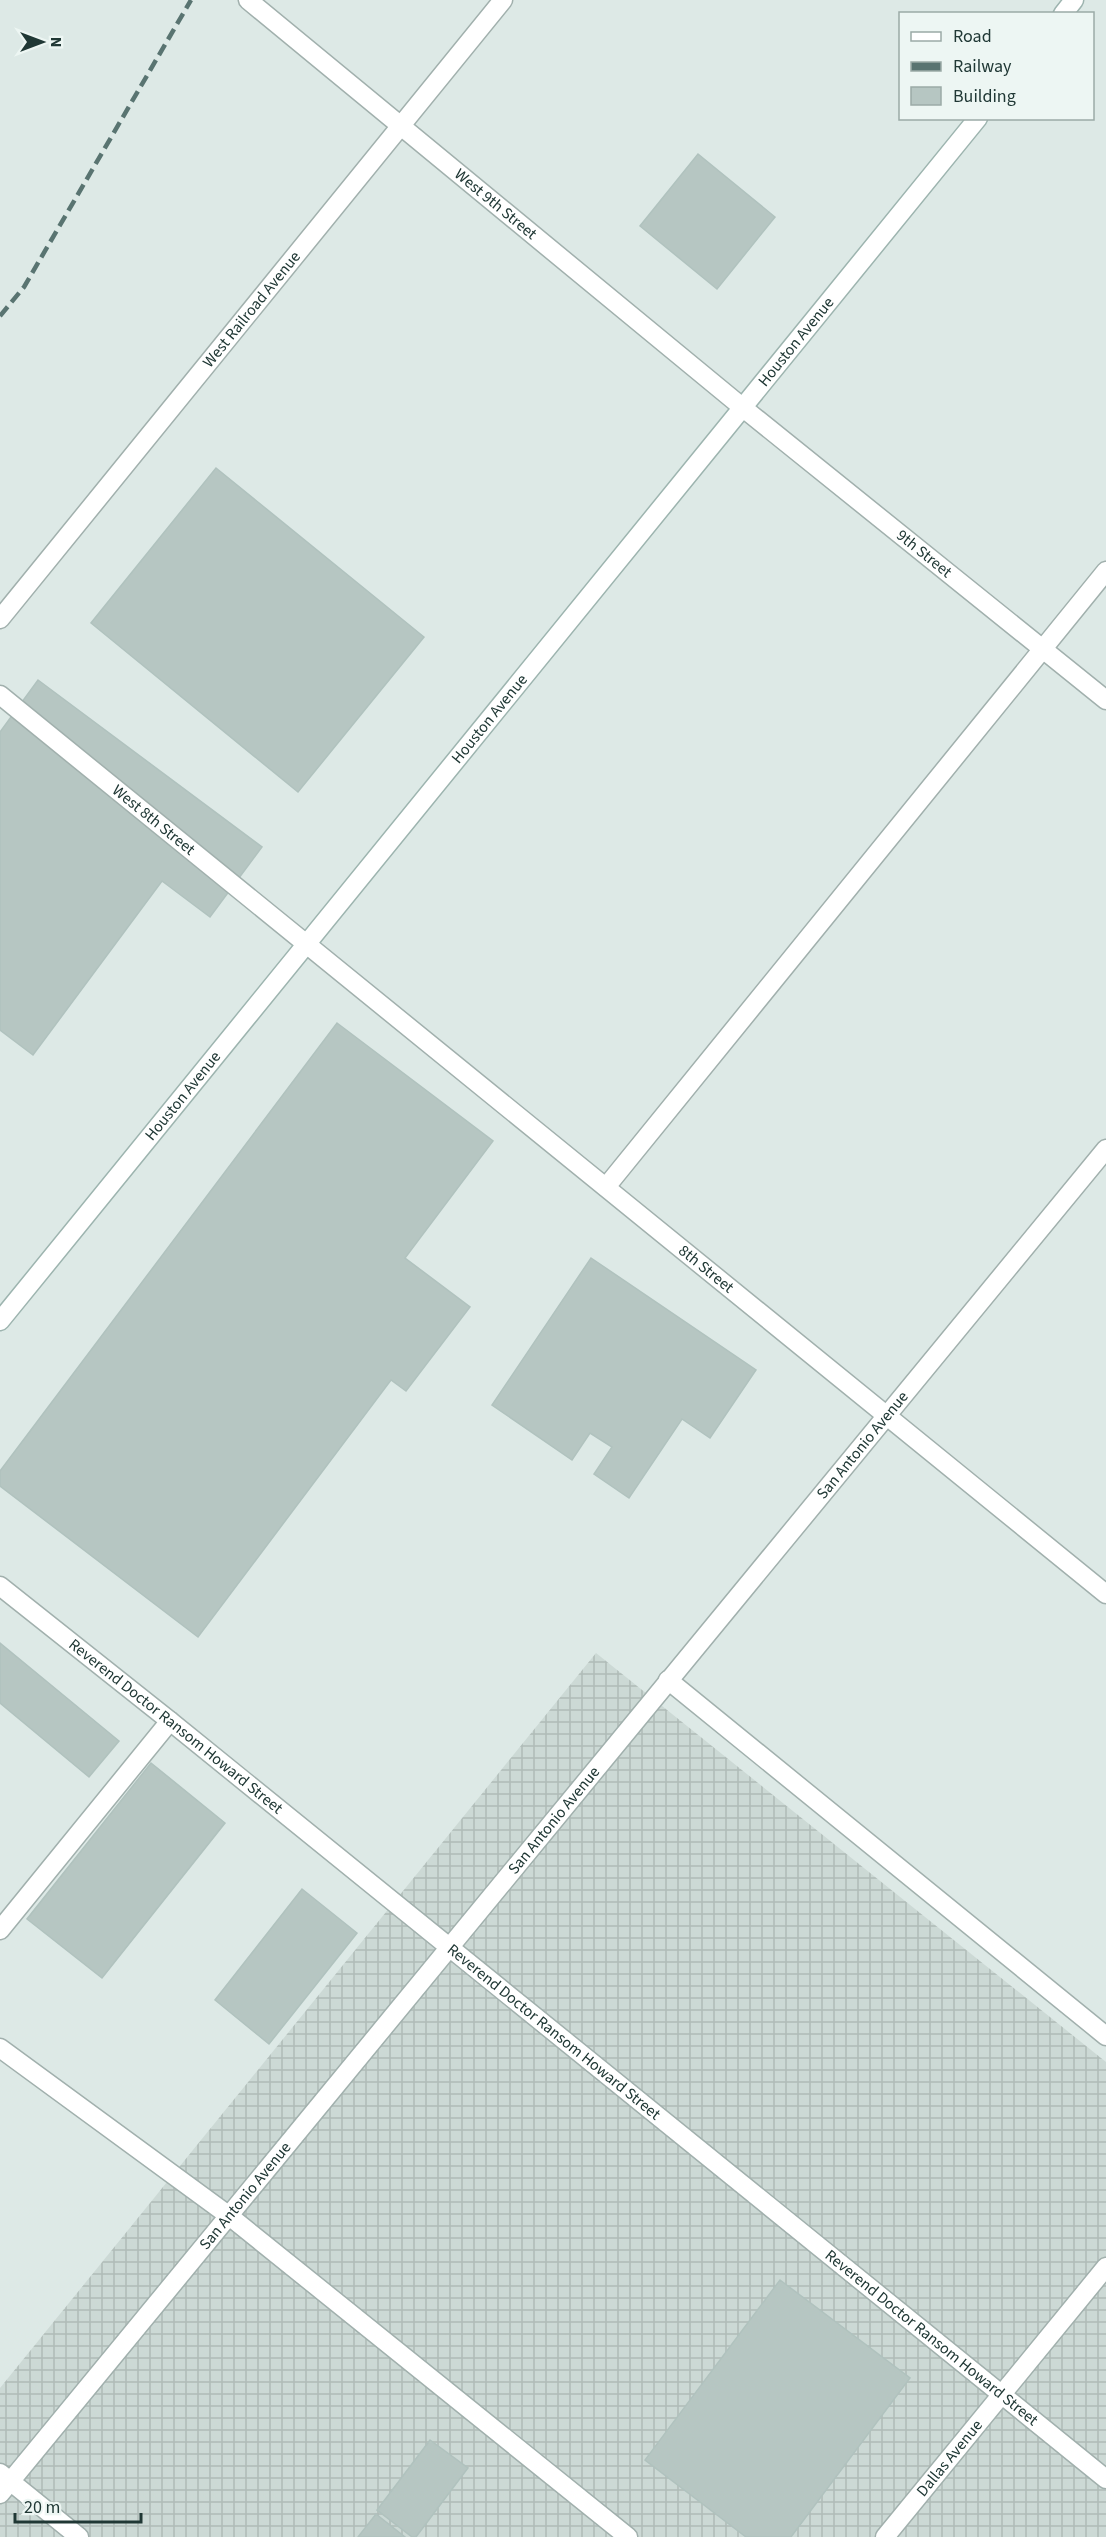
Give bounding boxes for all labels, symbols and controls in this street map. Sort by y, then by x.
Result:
north arrow [12,12,72,72]
legend [899,12,1094,120]
text: Road [953,24,992,49]
text: N [45,37,67,47]
text: Railway [953,54,1012,79]
text: Building [953,84,1016,109]
street label: West 9th Street [450,164,542,245]
street label: West Railroad Avenue [198,246,306,372]
street label: Houston Avenue [753,292,839,391]
street label: 9th Street [892,525,957,583]
street label: Houston Avenue [446,669,533,768]
street label: West 8th Street [108,780,200,861]
street label: Houston Avenue [140,1047,226,1145]
street label: 8th Street [674,1240,739,1299]
street label: San Antonio Avenue [812,1386,914,1504]
street label: Reverend Doctor Ransom Howard Street [64,1634,288,1819]
street label: San Antonio Avenue [503,1762,605,1879]
street label: Reverend Doctor Ransom Howard Street [442,1939,666,2125]
street label: San Antonio Avenue [194,2137,296,2255]
street label: Reverend Doctor Ransom Howard Street [820,2245,1043,2431]
street label: Dallas Avenue [911,2415,988,2501]
scale bar [15,2486,141,2524]
text: 20 m [24,2495,60,2520]

